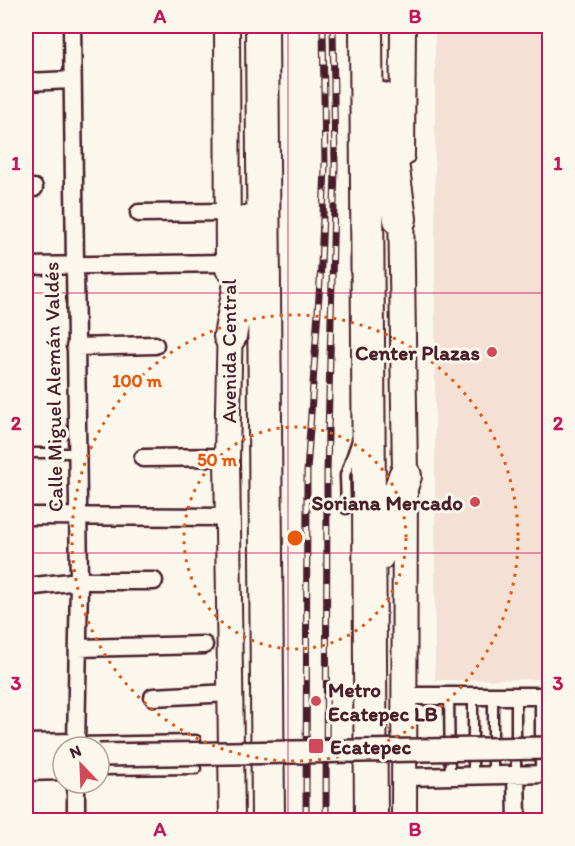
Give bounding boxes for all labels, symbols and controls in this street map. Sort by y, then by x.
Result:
text: A [153,4,167,28]
text: B [409,4,422,28]
text: 1 [11,151,21,175]
text: 1 [553,151,563,175]
street label: Calle Miguel Alemán Valdés [38,262,68,512]
street label: Avenida Central [216,279,241,423]
place label: Center Plazas [355,340,480,365]
marker: Center Plazas [485,345,499,359]
text: 100 m [112,370,163,392]
text: 2 [11,411,22,435]
text: 2 [553,411,564,435]
text: 50 m [197,449,238,471]
place label: Soriana Mercado [311,490,463,515]
marker: Soriana Mercado [468,495,482,509]
centre of rings [285,528,305,548]
text: 3 [11,671,22,695]
text: 3 [553,671,564,695]
place label: Metro Ecatepec LB [328,677,438,727]
marker: Metro Ecatepec LB [309,694,323,708]
place label: Ecatepec [330,734,411,760]
north arrow [51,735,111,795]
marker: Ecatepec [307,737,325,755]
text: N [67,741,84,763]
text: A [153,817,167,841]
text: B [409,817,422,841]

